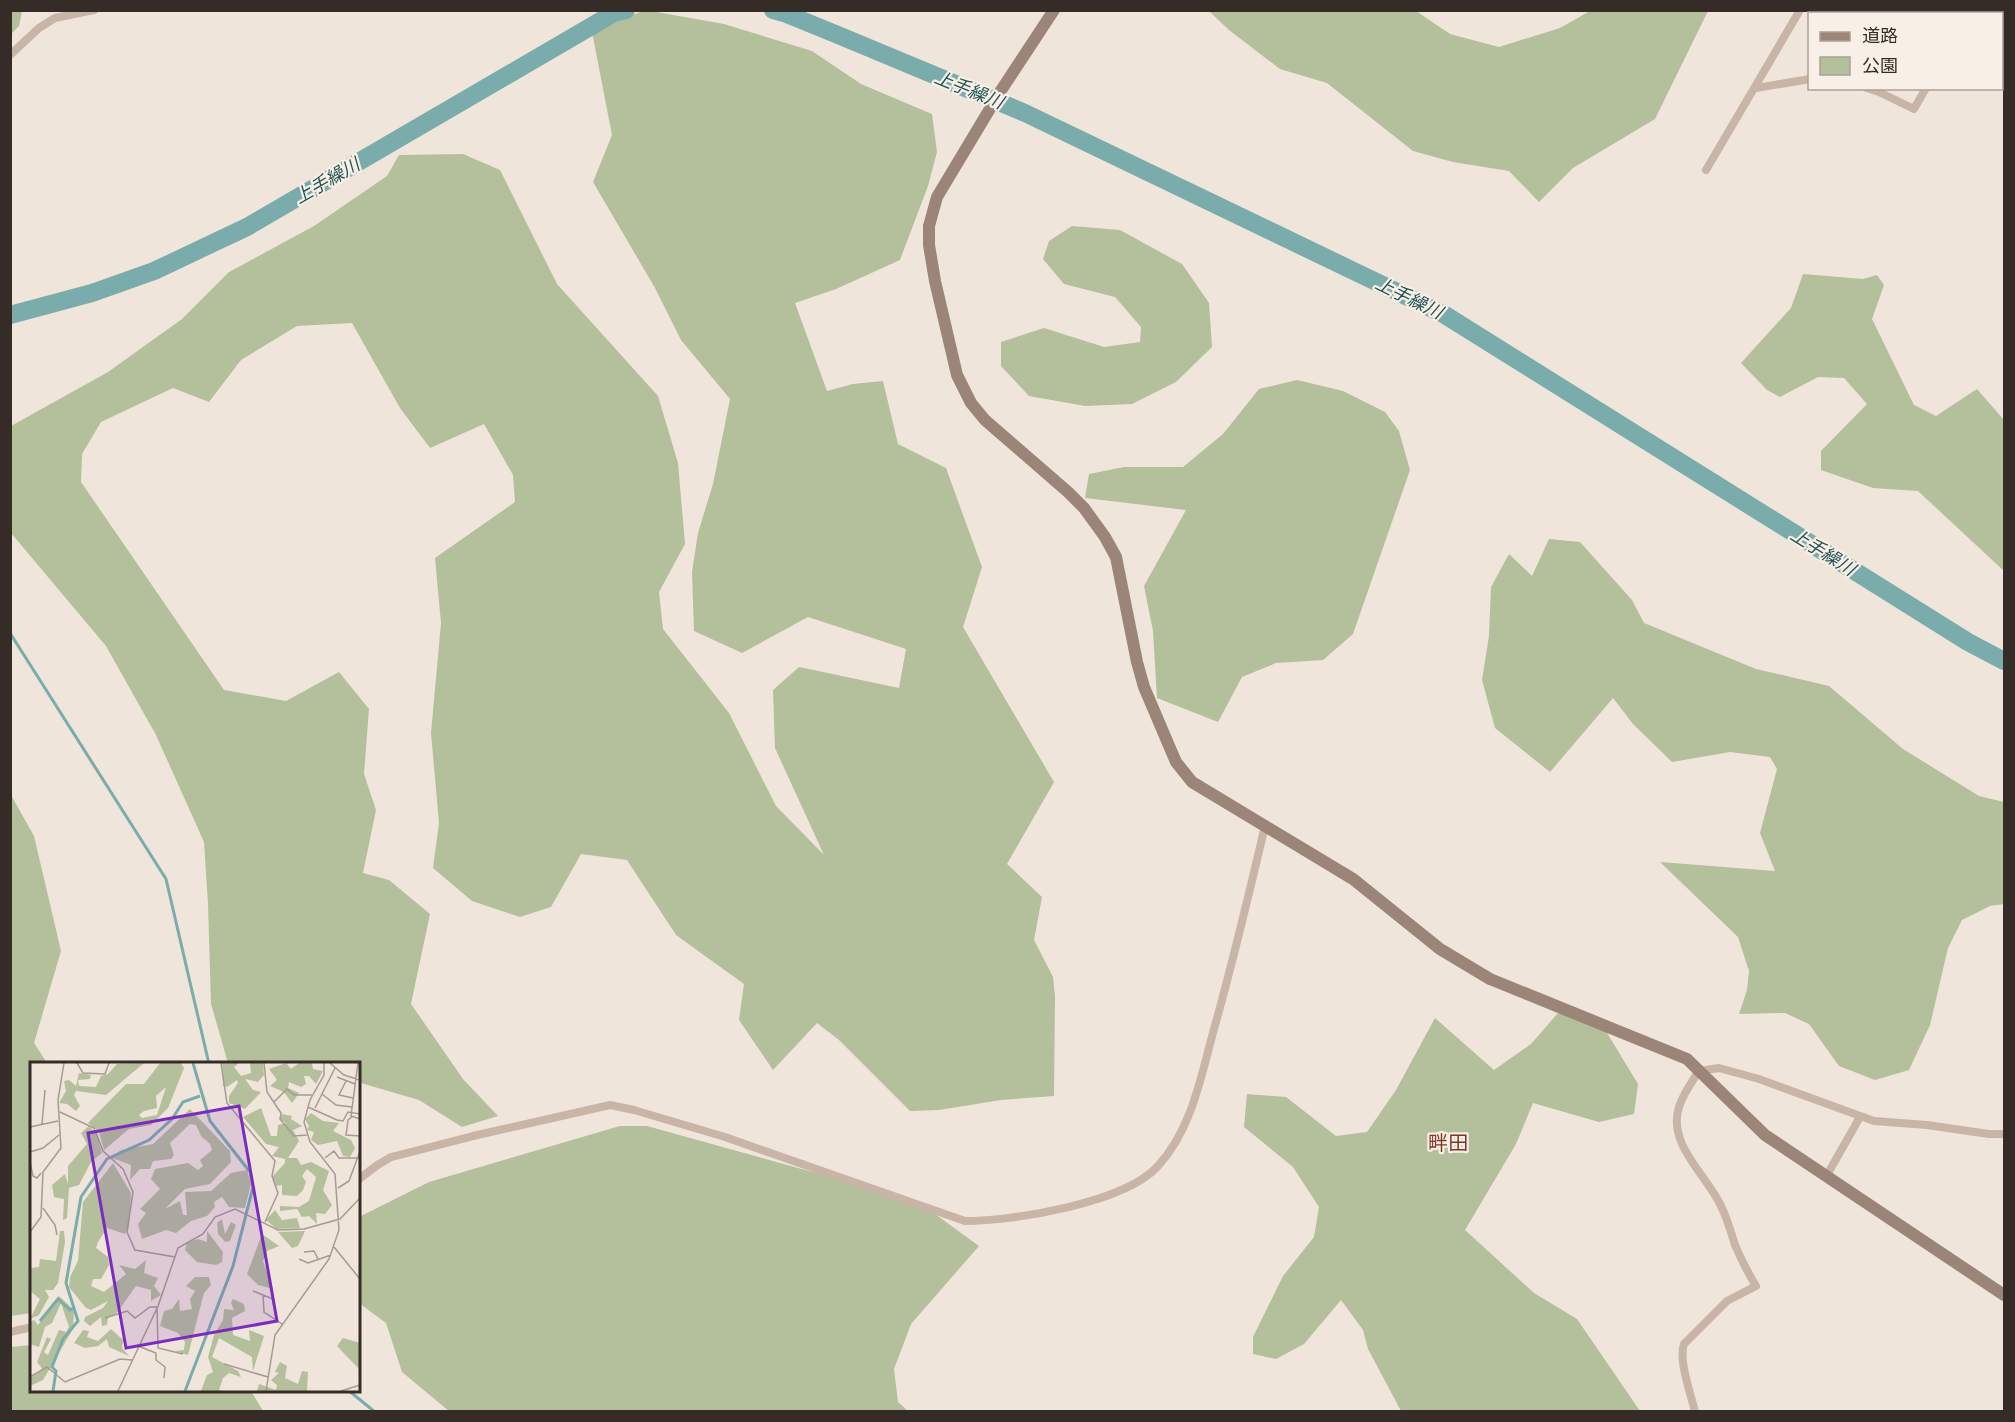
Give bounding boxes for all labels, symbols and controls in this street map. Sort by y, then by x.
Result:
legend [1808,12,2003,90]
text: 道路 [1862,25,1898,47]
text: 公園 [1862,55,1898,77]
water label: 上手繰川 [932,66,1008,114]
water label: 上手繰川 [290,152,365,209]
water label: 上手繰川 [1372,272,1448,325]
water label: 上手繰川 [1787,524,1861,581]
inset map [30,1062,360,1392]
district label: 畔田 [1428,1131,1468,1155]

